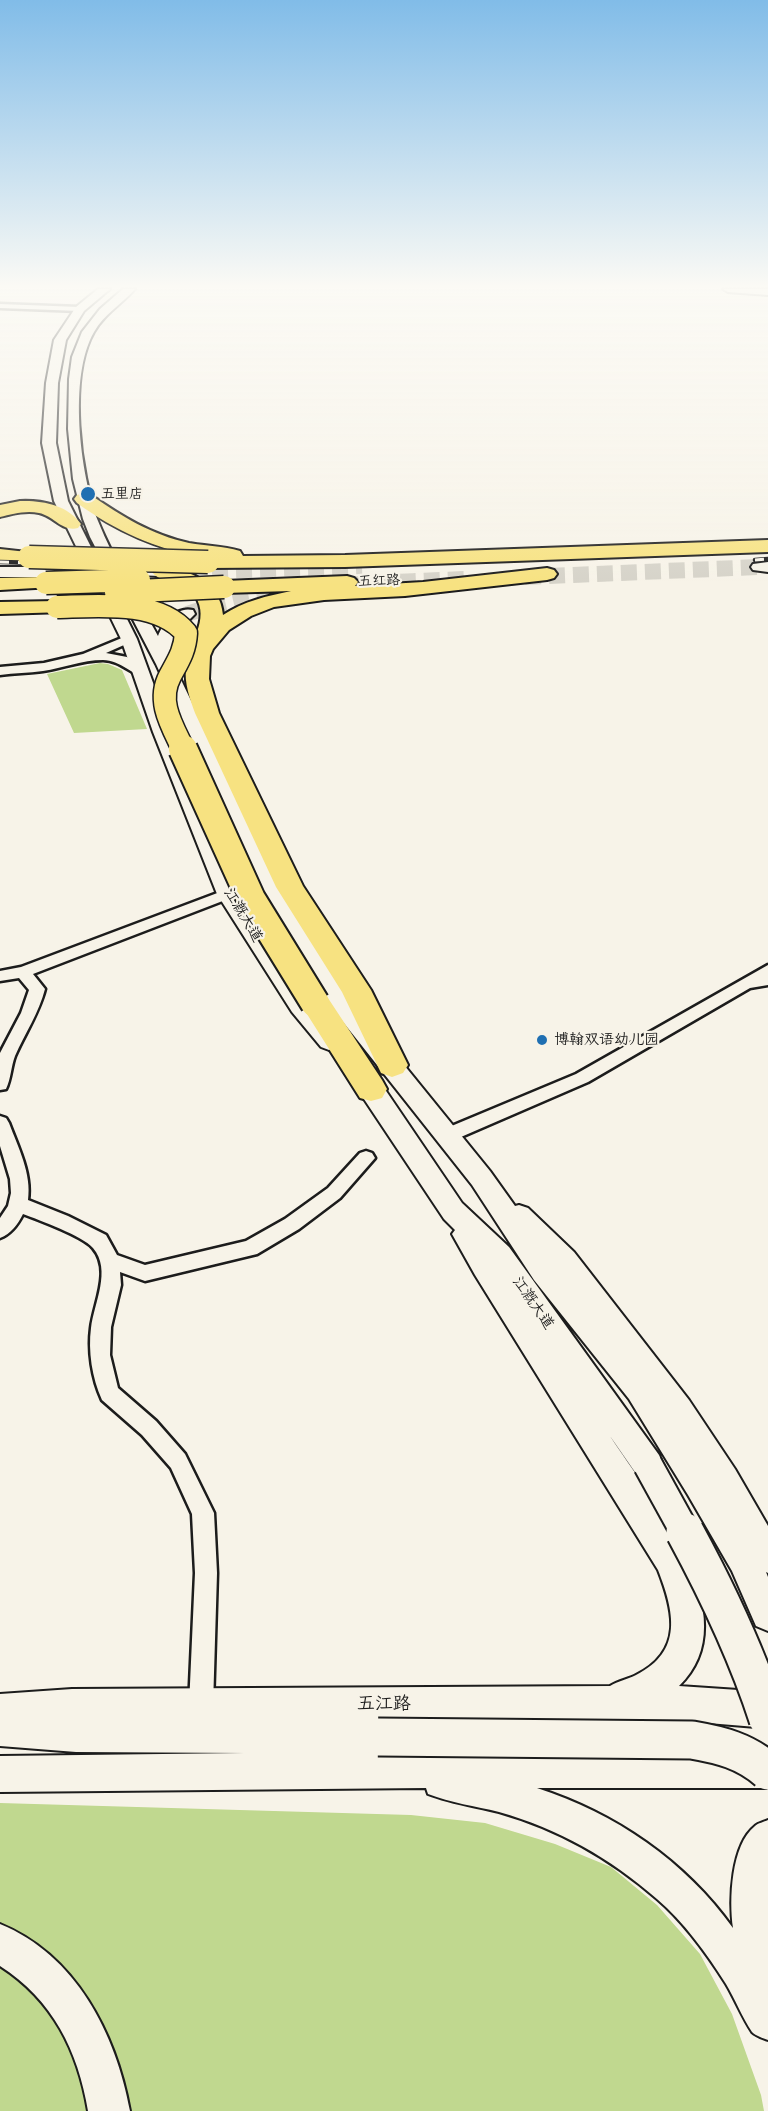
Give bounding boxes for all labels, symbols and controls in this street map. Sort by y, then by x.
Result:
marker: 五里店 [79,485,97,503]
place label: 五里店 [101,486,143,502]
street label: 五红路 [358,572,400,590]
street label: 江溉大道 [220,885,266,945]
place label: 博翰双语幼儿园 [554,1031,659,1049]
marker: 博翰双语幼儿园 [535,1033,549,1047]
street label: 江溉大道 [508,1273,558,1333]
street label: 五江路 [357,1693,411,1715]

